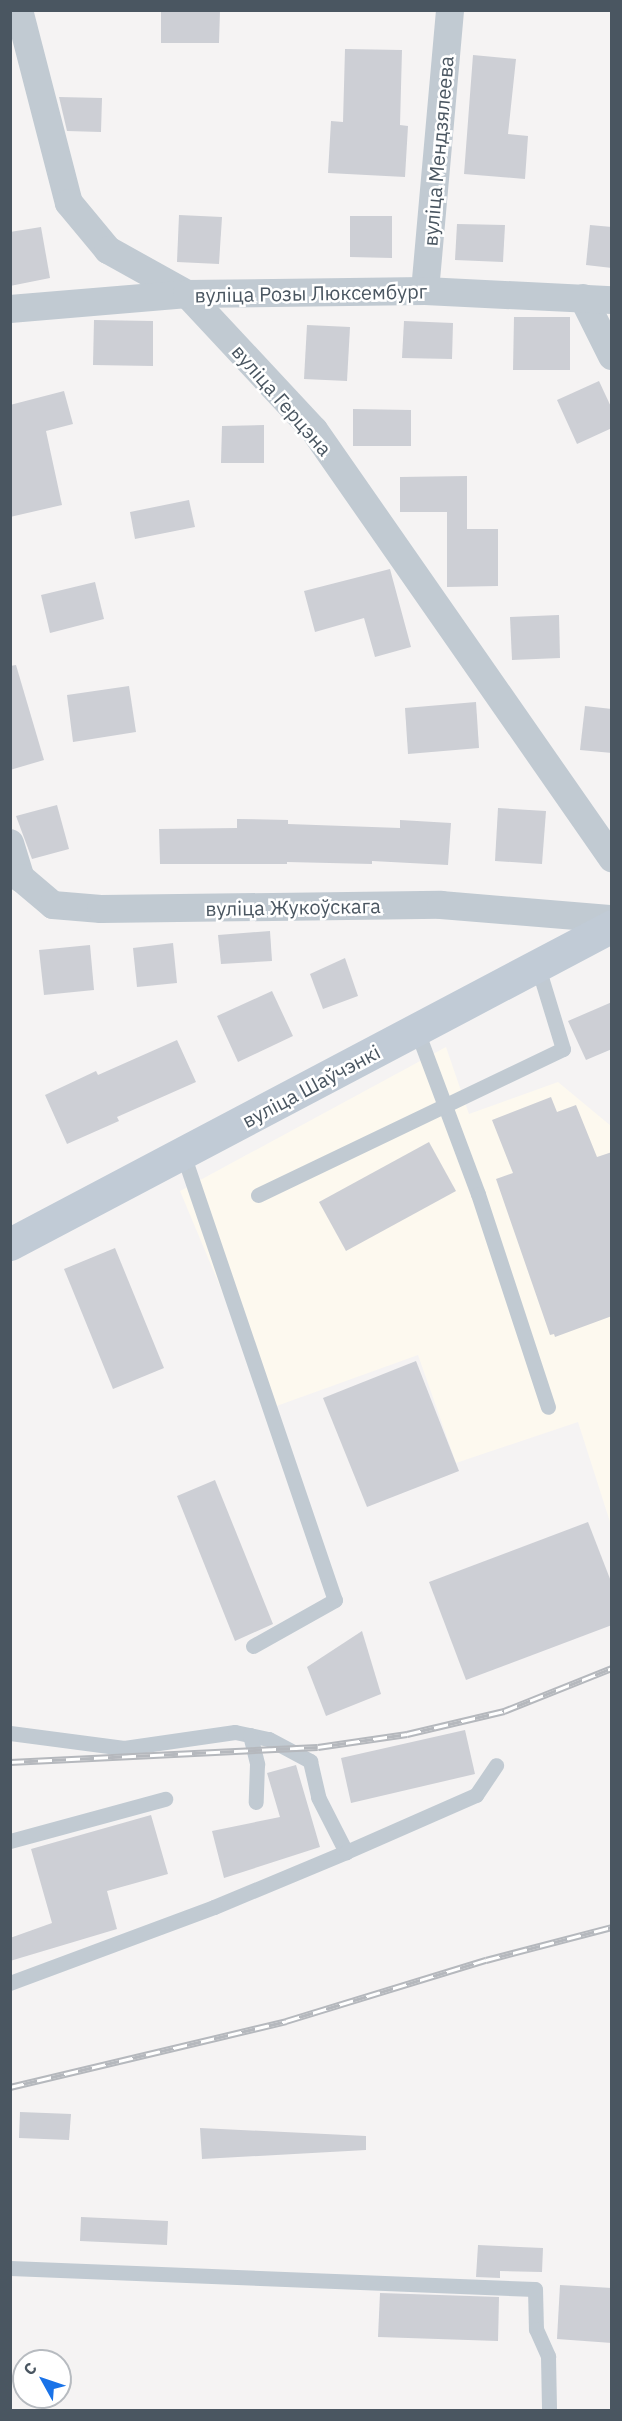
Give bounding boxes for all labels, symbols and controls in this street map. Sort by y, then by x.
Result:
street label: вуліца Мендзялеева [418,55,458,247]
street label: вуліца Розы Люксембург [194,279,428,307]
street label: вуліца Герцэна [227,339,337,461]
street label: вуліца Жукоўскага [205,893,381,921]
street label: вуліца Шаўчэнкі [238,1040,384,1132]
north arrow [12,2349,72,2409]
text: С [19,2358,41,2379]

